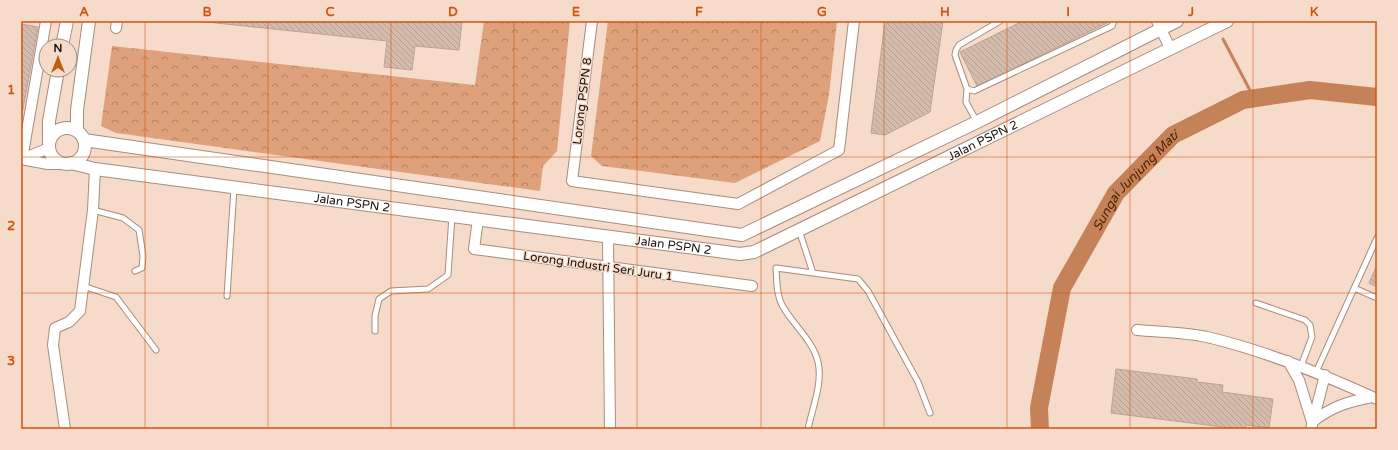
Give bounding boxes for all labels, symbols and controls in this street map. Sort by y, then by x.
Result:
text: A [79,4,89,20]
text: B [202,4,212,20]
text: C [325,4,335,20]
text: D [448,4,458,20]
text: E [572,4,580,20]
text: F [695,4,703,20]
text: G [817,4,827,20]
text: H [940,4,950,20]
text: I [1066,4,1070,20]
text: J [1187,4,1194,20]
text: K [1310,4,1319,20]
north arrow [38,38,78,78]
text: N [54,42,62,55]
street label: Lorong PSPN 8 [570,57,594,145]
text: 1 [7,82,15,98]
street label: Jalan PSPN 2 [945,117,1020,163]
water label: Sungai Junjung Mati [1089,126,1182,234]
street label: Jalan PSPN 2 [313,191,391,215]
text: 2 [7,218,15,234]
street label: Jalan PSPN 2 [634,233,712,257]
street label: Lorong Industri Seri Juru 1 [522,249,674,283]
text: 3 [7,353,15,369]

